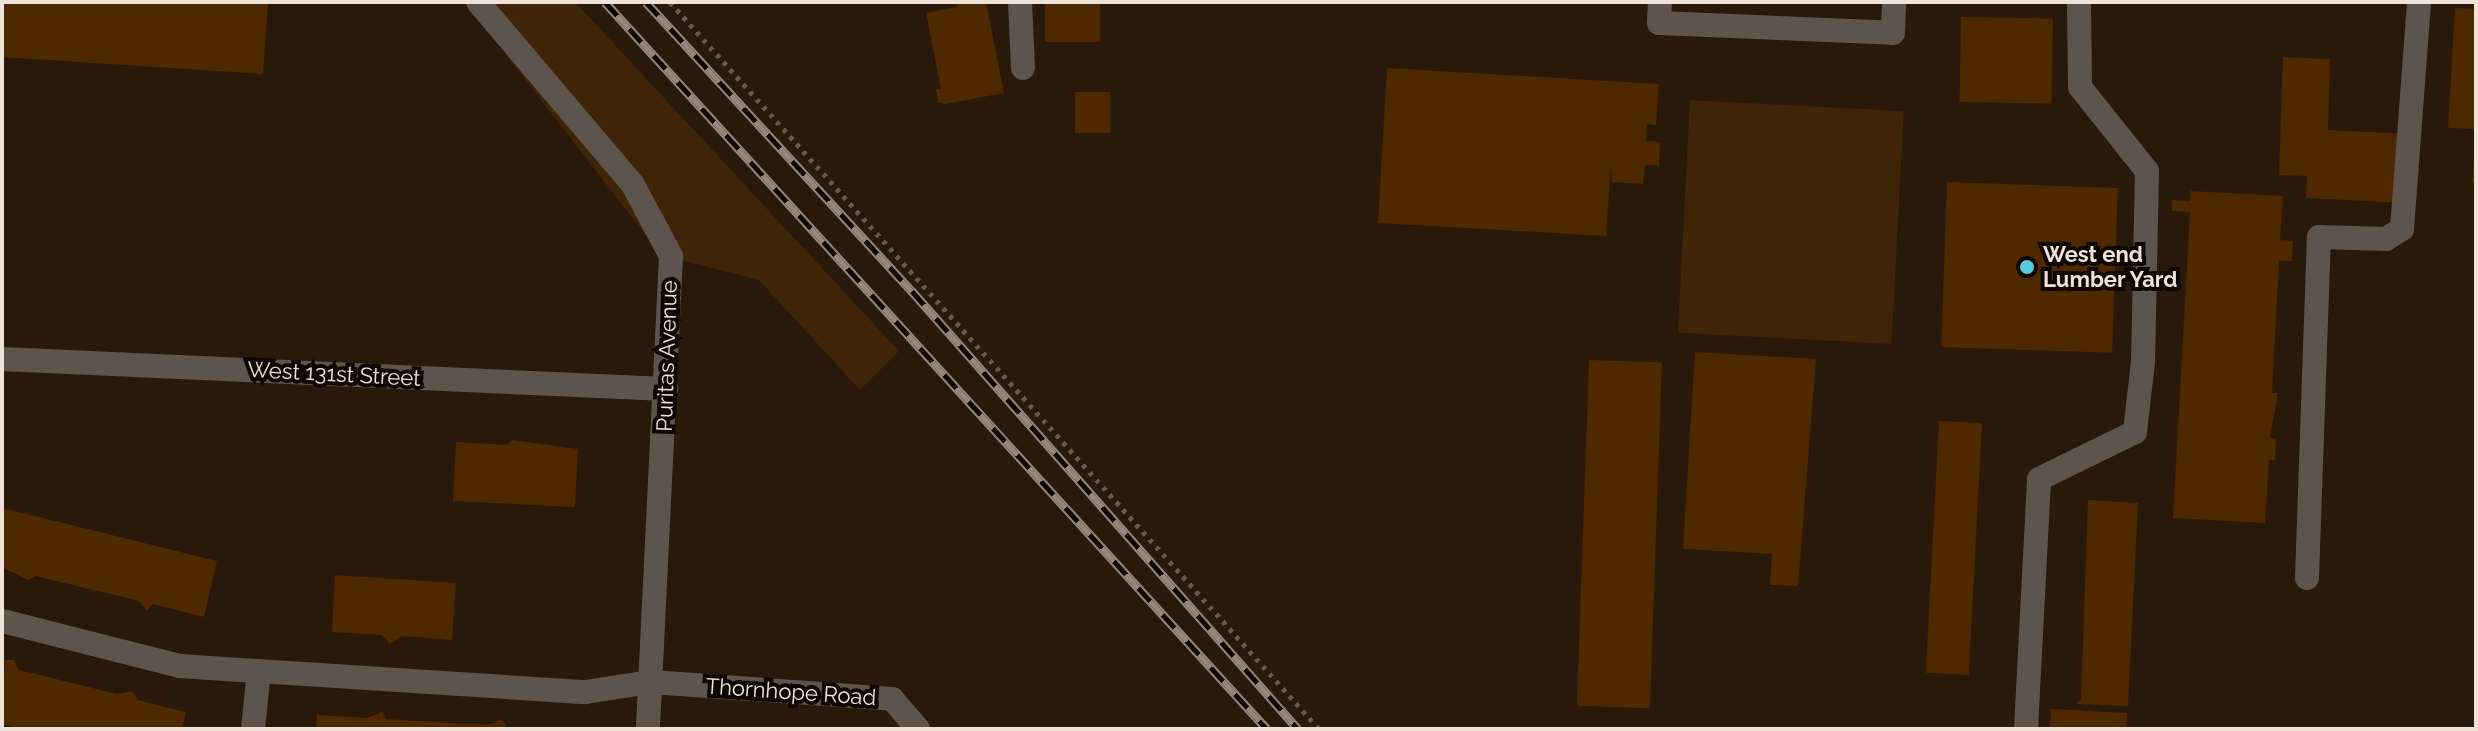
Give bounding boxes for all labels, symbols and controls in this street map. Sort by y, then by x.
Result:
place label: West end Lumber Yard [2043,241,2179,292]
marker: West end Lumber Yard [2018,258,2036,276]
street label: Puritas Avenue [651,280,683,432]
street label: West 131st Street [247,356,421,392]
street label: Thornhope Road [705,673,877,711]

